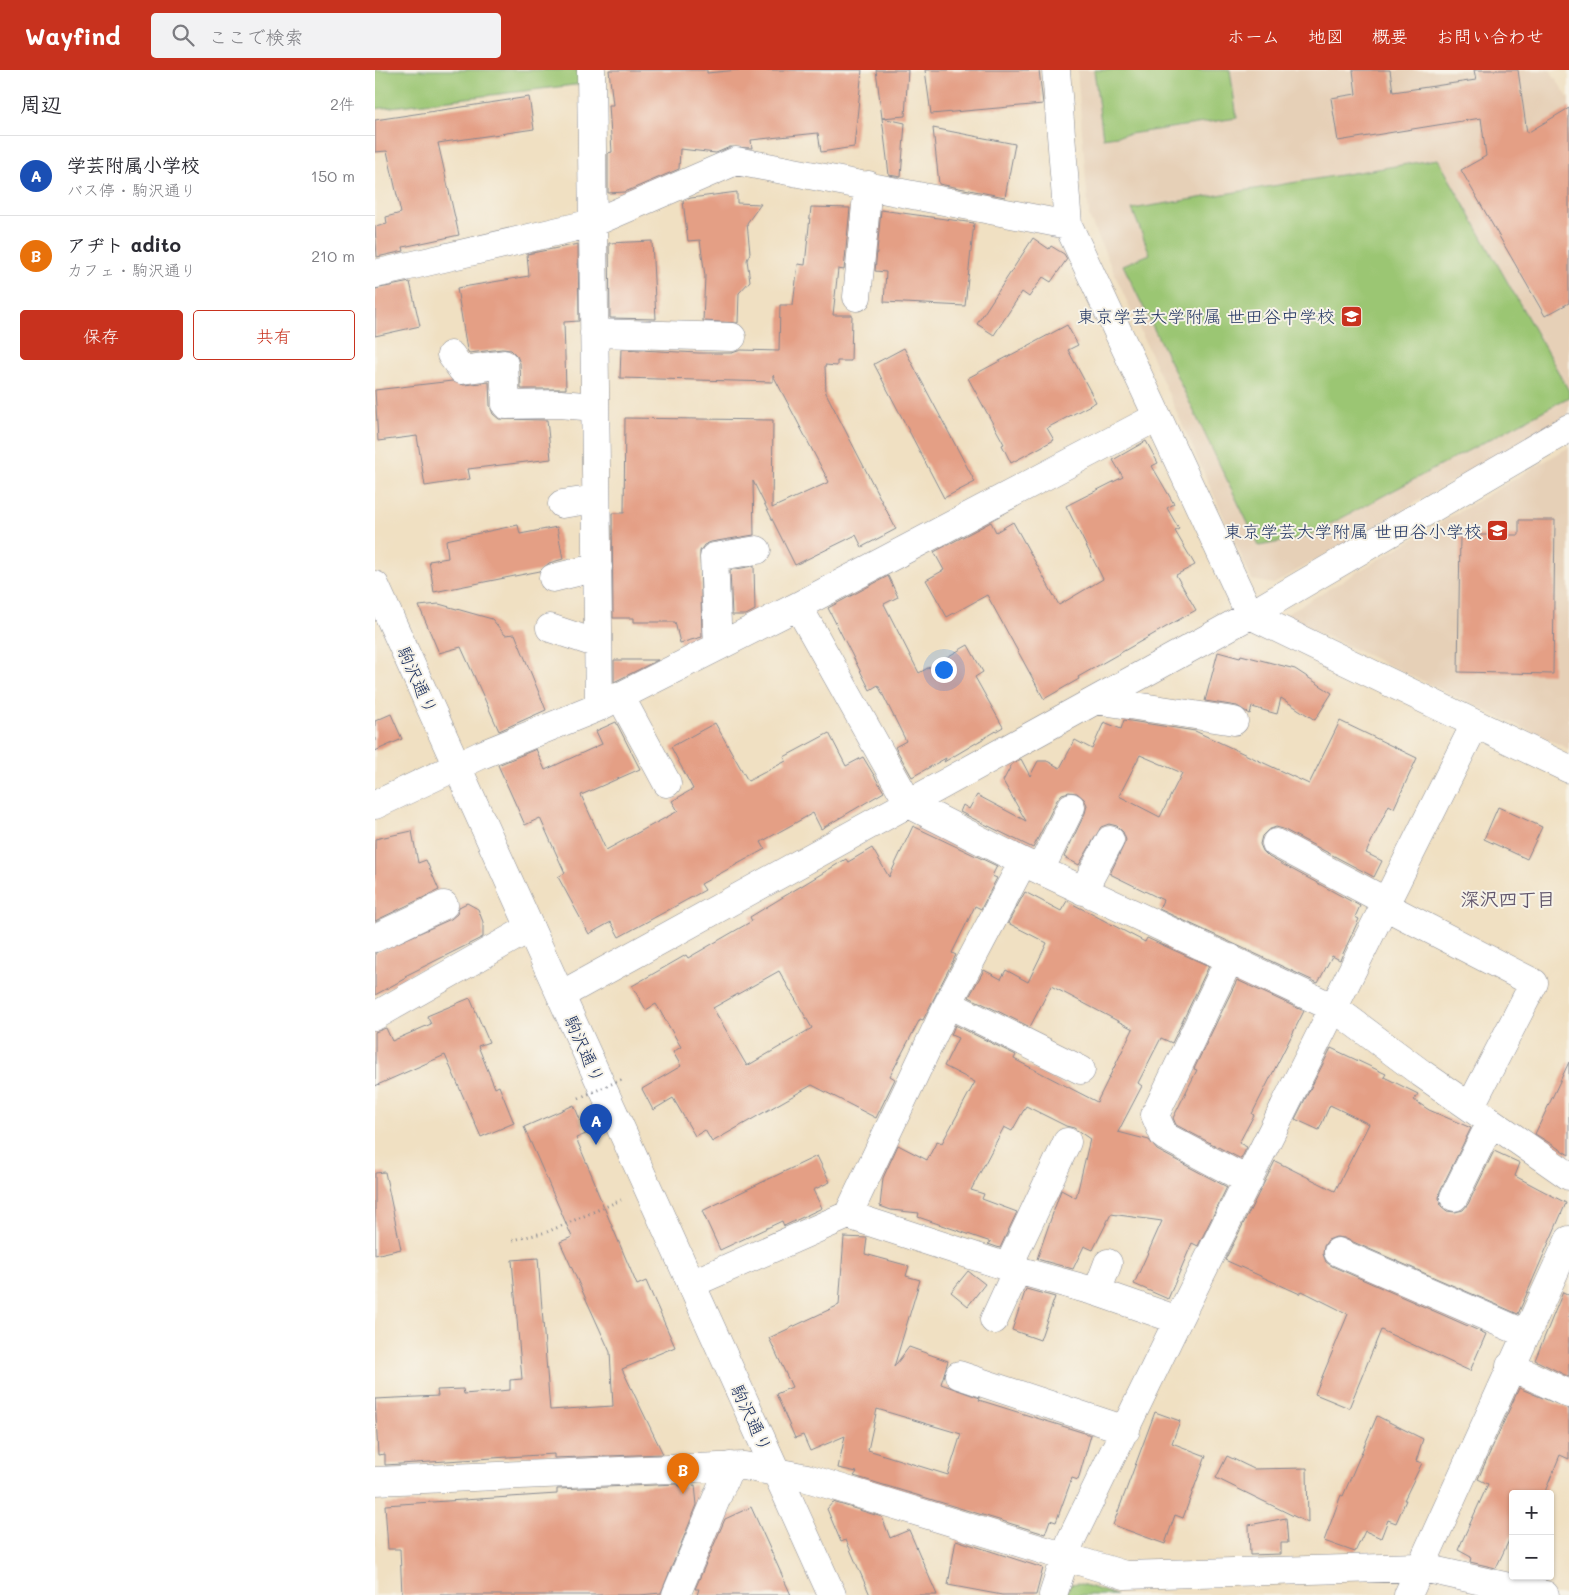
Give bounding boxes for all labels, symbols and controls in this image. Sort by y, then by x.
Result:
search box [151,13,501,58]
text: Wayfind [25,20,121,51]
icon: search [169,21,197,49]
text: ここで検索 [209,24,304,49]
text: ホーム [1227,24,1280,48]
text: 地図 [1308,24,1344,48]
text: 概要 [1372,24,1408,48]
text: お問い合わせ [1436,24,1544,48]
text: 周辺 [20,90,62,117]
text: 2件 [330,93,355,114]
text: 学芸附属小学校 [67,152,200,177]
text: A [30,165,42,186]
text: 150 m [311,165,355,186]
text: バス停 · 駒沢通り [67,179,196,200]
text: アヂト adito [67,232,181,257]
text: B [31,245,41,266]
text: 210 m [311,245,355,266]
text: カフェ · 駒沢通り [67,259,196,280]
place label: 東京学芸大学附属 世田谷中学校 [1077,304,1335,328]
school or university icon: 東京学芸大学附属 世田谷中学校 [1339,304,1363,328]
button: 保存 [20,310,183,360]
button: 共有 [193,310,355,360]
place label: 東京学芸大学附属 世田谷小学校 [1224,519,1482,543]
school or university icon: 東京学芸大学附属 世田谷小学校 [1486,519,1510,543]
street label: 駒沢通り [392,642,444,718]
your location [931,657,957,683]
district label: 深沢四丁目 [1460,886,1556,911]
street label: 駒沢通り [559,1011,611,1087]
pin: A [580,1104,612,1145]
street label: 駒沢通り [726,1380,778,1456]
pin: B [667,1453,699,1494]
map controls [1509,1490,1554,1580]
button: + [1509,1490,1554,1535]
button: − [1509,1535,1554,1580]

